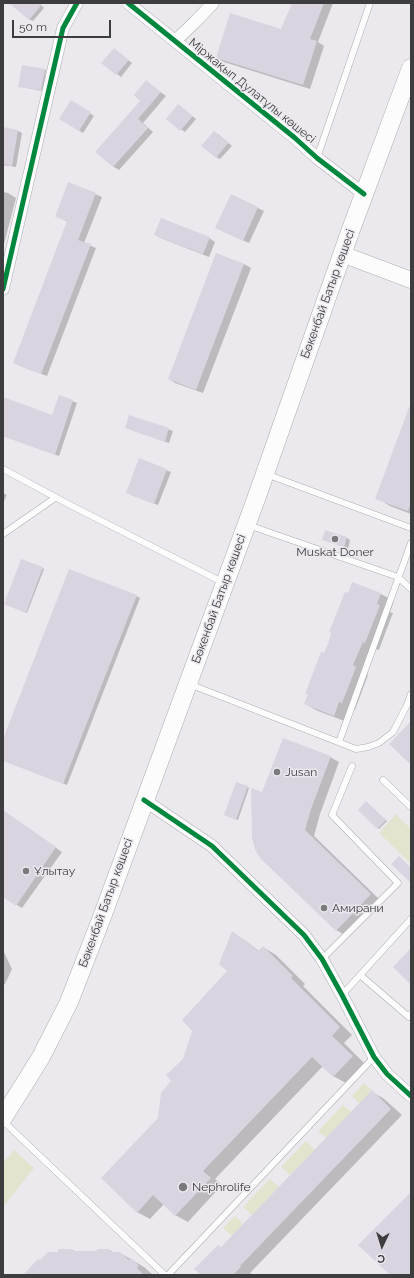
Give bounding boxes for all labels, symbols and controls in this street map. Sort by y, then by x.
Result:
scale bar [14,12,113,38]
text: 50 m [19,20,47,34]
street label: Міржақып Дулатұлы көшесі [186,35,318,147]
street label: Бөкенбай Батыр көшесі [298,227,358,361]
street label: Бөкенбай Батыр көшесі [189,532,249,666]
marker: Muskat Doner [330,534,340,544]
place label: Muskat Doner [296,545,374,559]
place label: Jusan [285,765,317,779]
marker: Jusan [272,767,282,777]
street label: Бөкенбай Батыр көшесі [76,836,136,970]
place label: Ұлытау [34,864,75,878]
marker: Ұлытау [21,866,31,876]
place label: Амирани [332,901,384,915]
marker: Амирани [319,903,329,913]
place label: Nephrolife [192,1180,250,1194]
marker: Nephrolife [177,1181,189,1193]
north arrow [362,1226,402,1266]
text: С [377,1252,385,1265]

